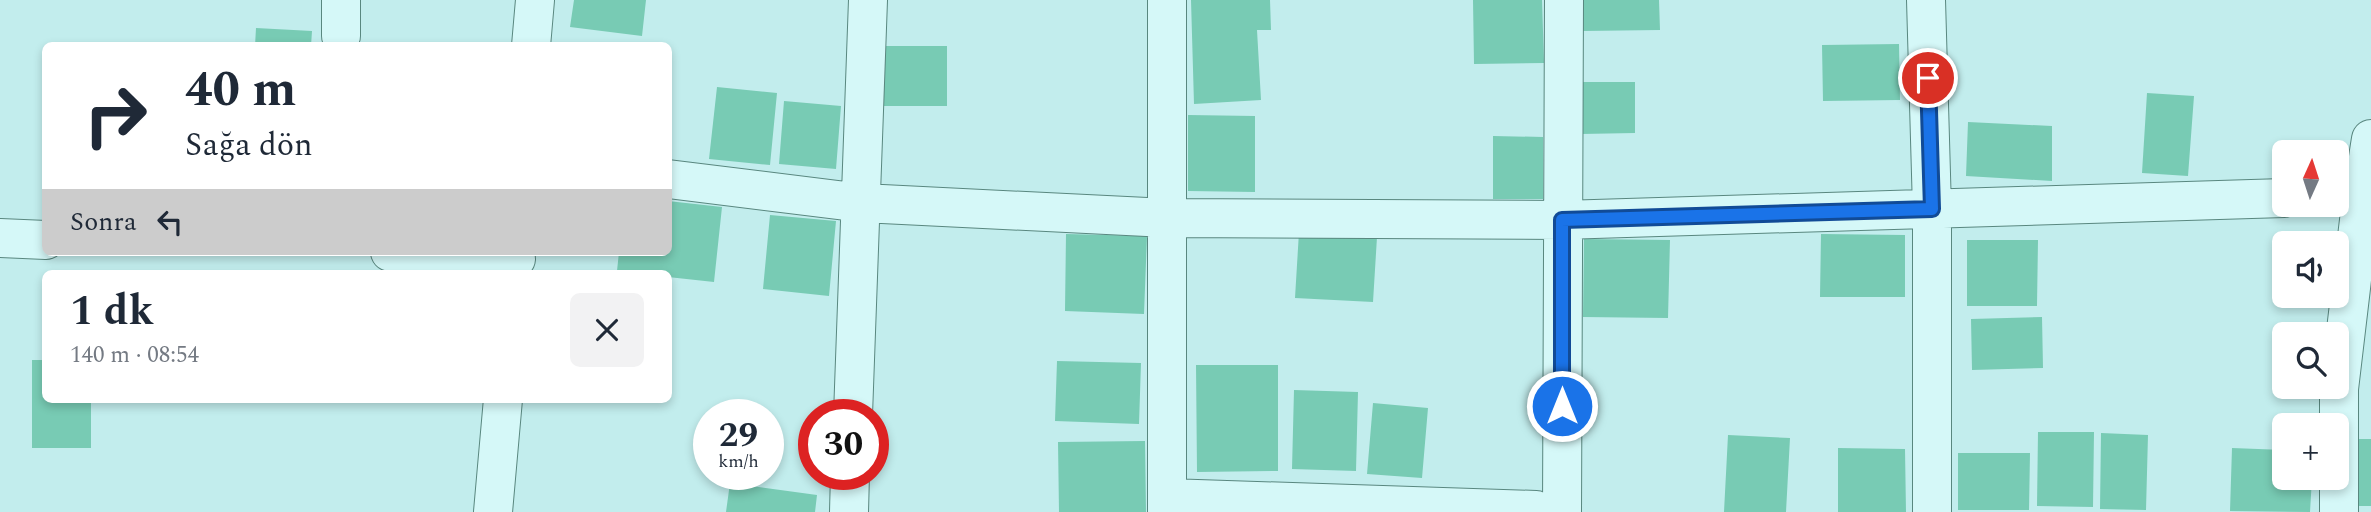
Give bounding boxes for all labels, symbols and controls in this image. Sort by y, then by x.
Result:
pin [1898,48,1958,108]
text: 40 m [185,53,296,128]
icon: arrive [1909,59,1947,97]
icon: right [70,70,161,161]
text: Sağa dön [185,121,313,170]
north arrow [2272,140,2348,217]
map controls [2272,140,2349,490]
text: Sonra [70,202,137,242]
icon: left [151,203,189,241]
button: sound [2272,231,2349,308]
text: 1 dk [70,280,154,343]
button: close [570,293,644,367]
button: search [2272,322,2349,399]
text: 140 m · 08:54 [70,338,199,373]
position arrow [1525,369,1599,443]
speed limit sign: 30 [798,399,889,490]
text: 29 [719,409,758,462]
button: + [2272,413,2349,490]
text: km/h [718,448,759,475]

